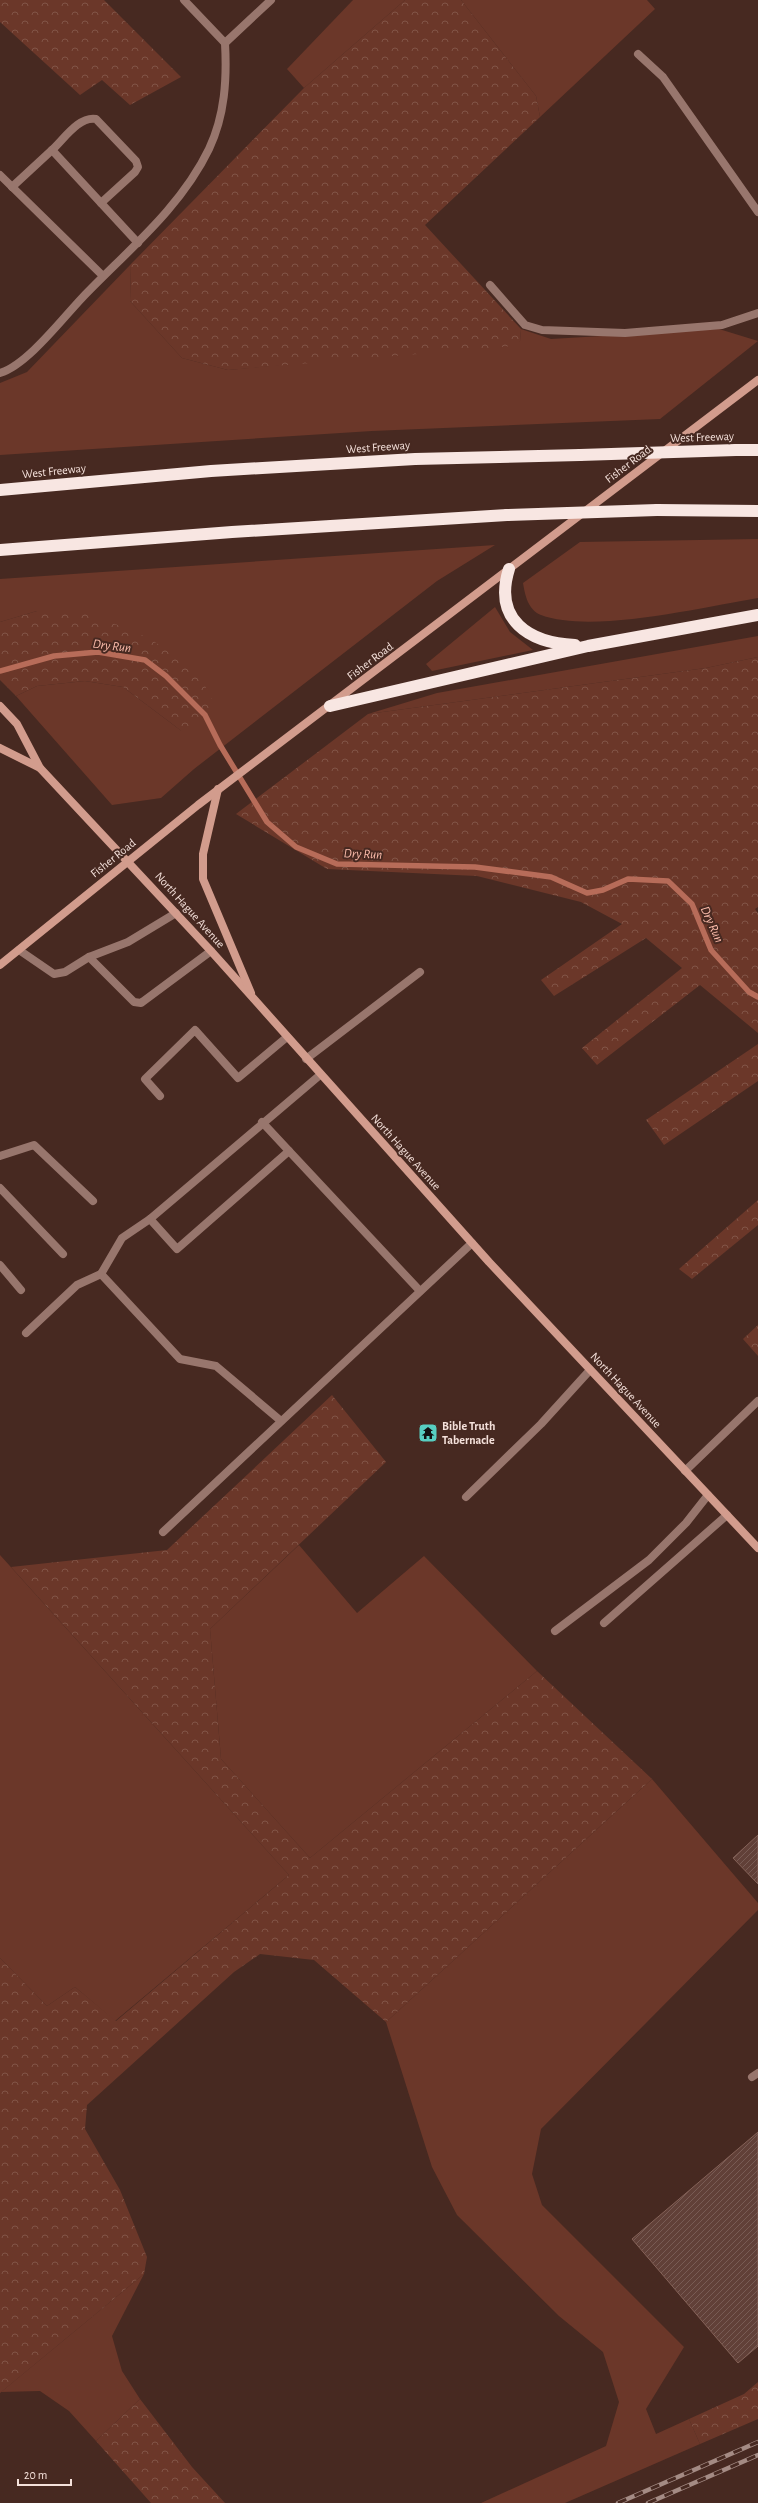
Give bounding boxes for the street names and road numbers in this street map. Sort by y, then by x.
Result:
street label: West Freeway [670,430,734,445]
street label: West Freeway [346,439,410,456]
street label: Fisher Road [603,443,653,485]
street label: West Freeway [22,462,87,481]
street label: Fisher Road [345,640,395,682]
street label: Fisher Road [88,836,138,880]
street label: North Hague Avenue [153,870,227,950]
street label: North Hague Avenue [369,1112,443,1192]
street label: North Hague Avenue [588,1350,664,1430]

